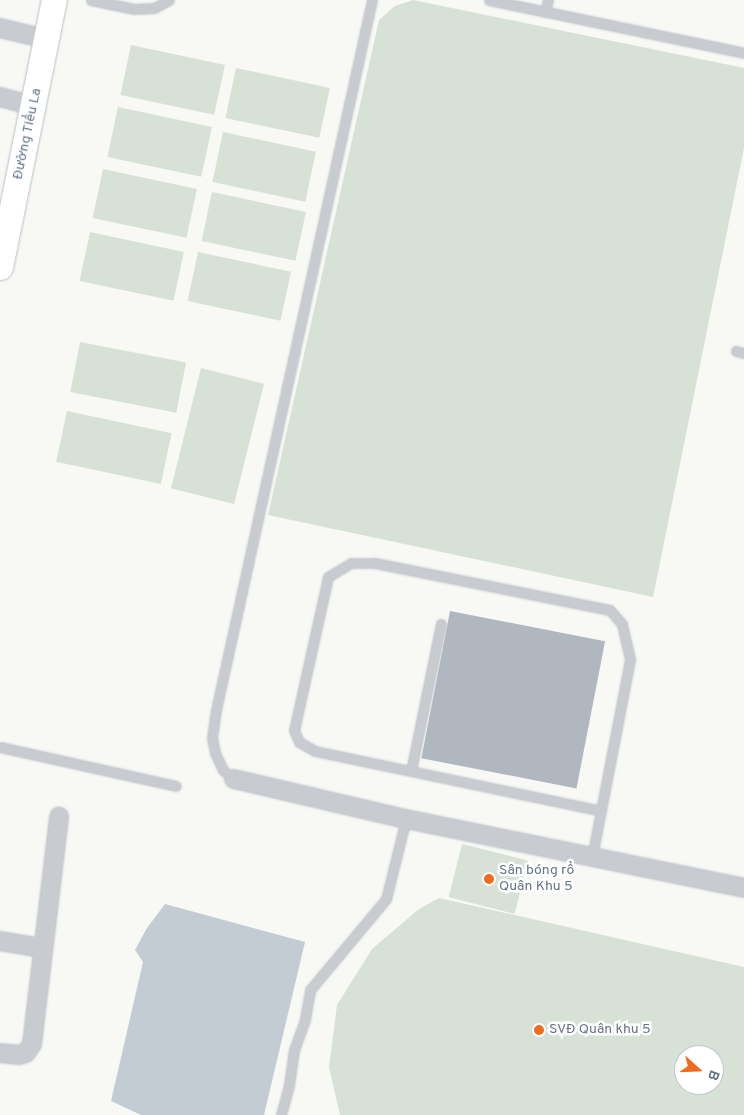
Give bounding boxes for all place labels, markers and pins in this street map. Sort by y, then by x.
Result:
place label: Sân bóng rổ Quân Khu 5 [499,863,574,896]
marker: Sân bóng rổ Quân Khu 5 [483,873,495,885]
place label: SVĐ Quân khu 5 [549,1022,651,1038]
marker: SVĐ Quân khu 5 [533,1024,545,1036]

